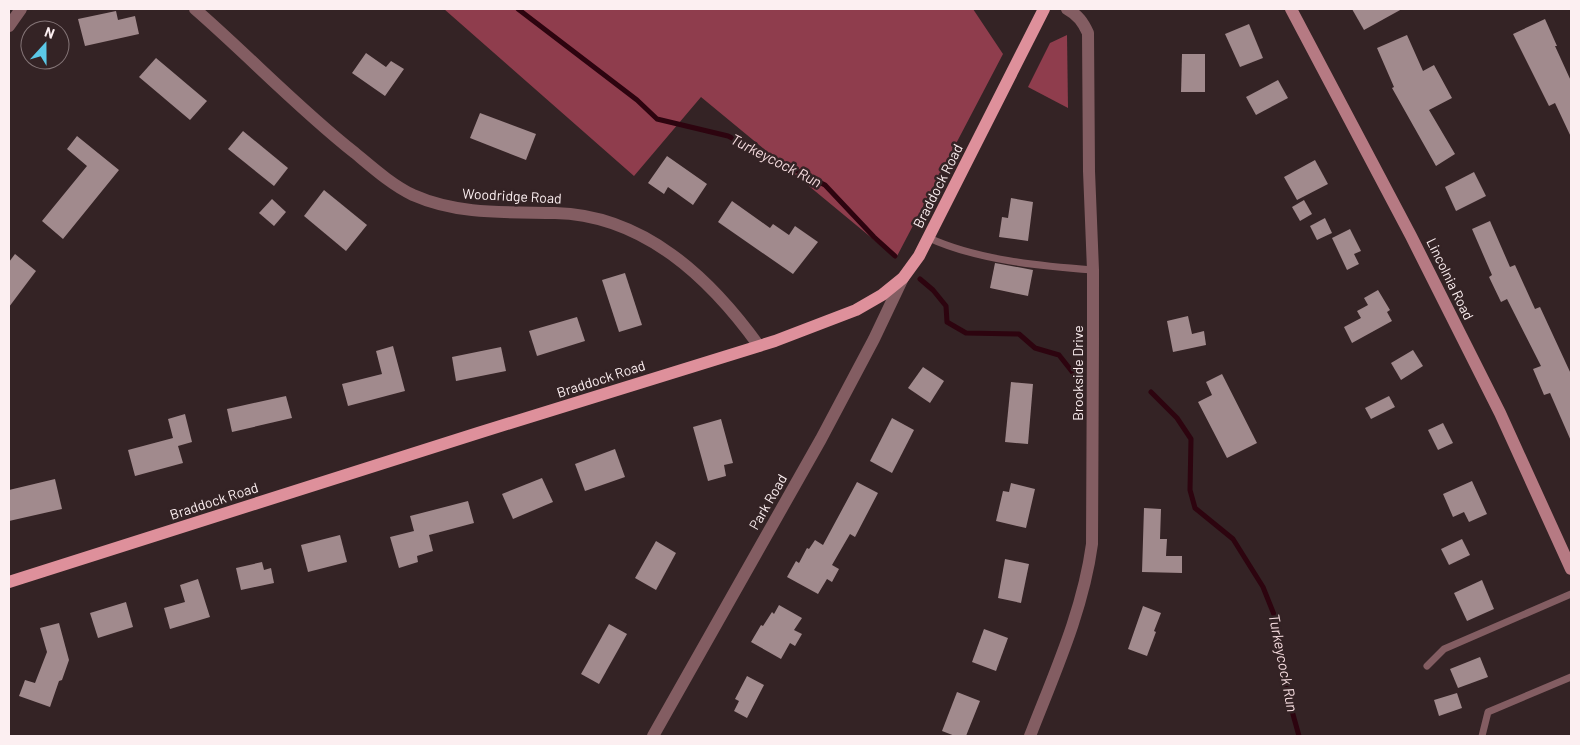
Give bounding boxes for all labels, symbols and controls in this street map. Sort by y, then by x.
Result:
north arrow [20,20,70,70]
text: N [42,23,57,42]
water label: Turkeycock Run [728,130,825,191]
street label: Braddock Road [909,141,966,231]
street label: Woodridge Road [462,184,562,207]
street label: Lincolnia Road [1423,235,1478,323]
street label: Brookside Drive [1069,325,1086,421]
street label: Braddock Road [554,356,647,401]
street label: Park Road [745,471,790,533]
street label: Braddock Road [167,478,260,523]
water label: Turkeycock Run [1266,612,1302,714]

